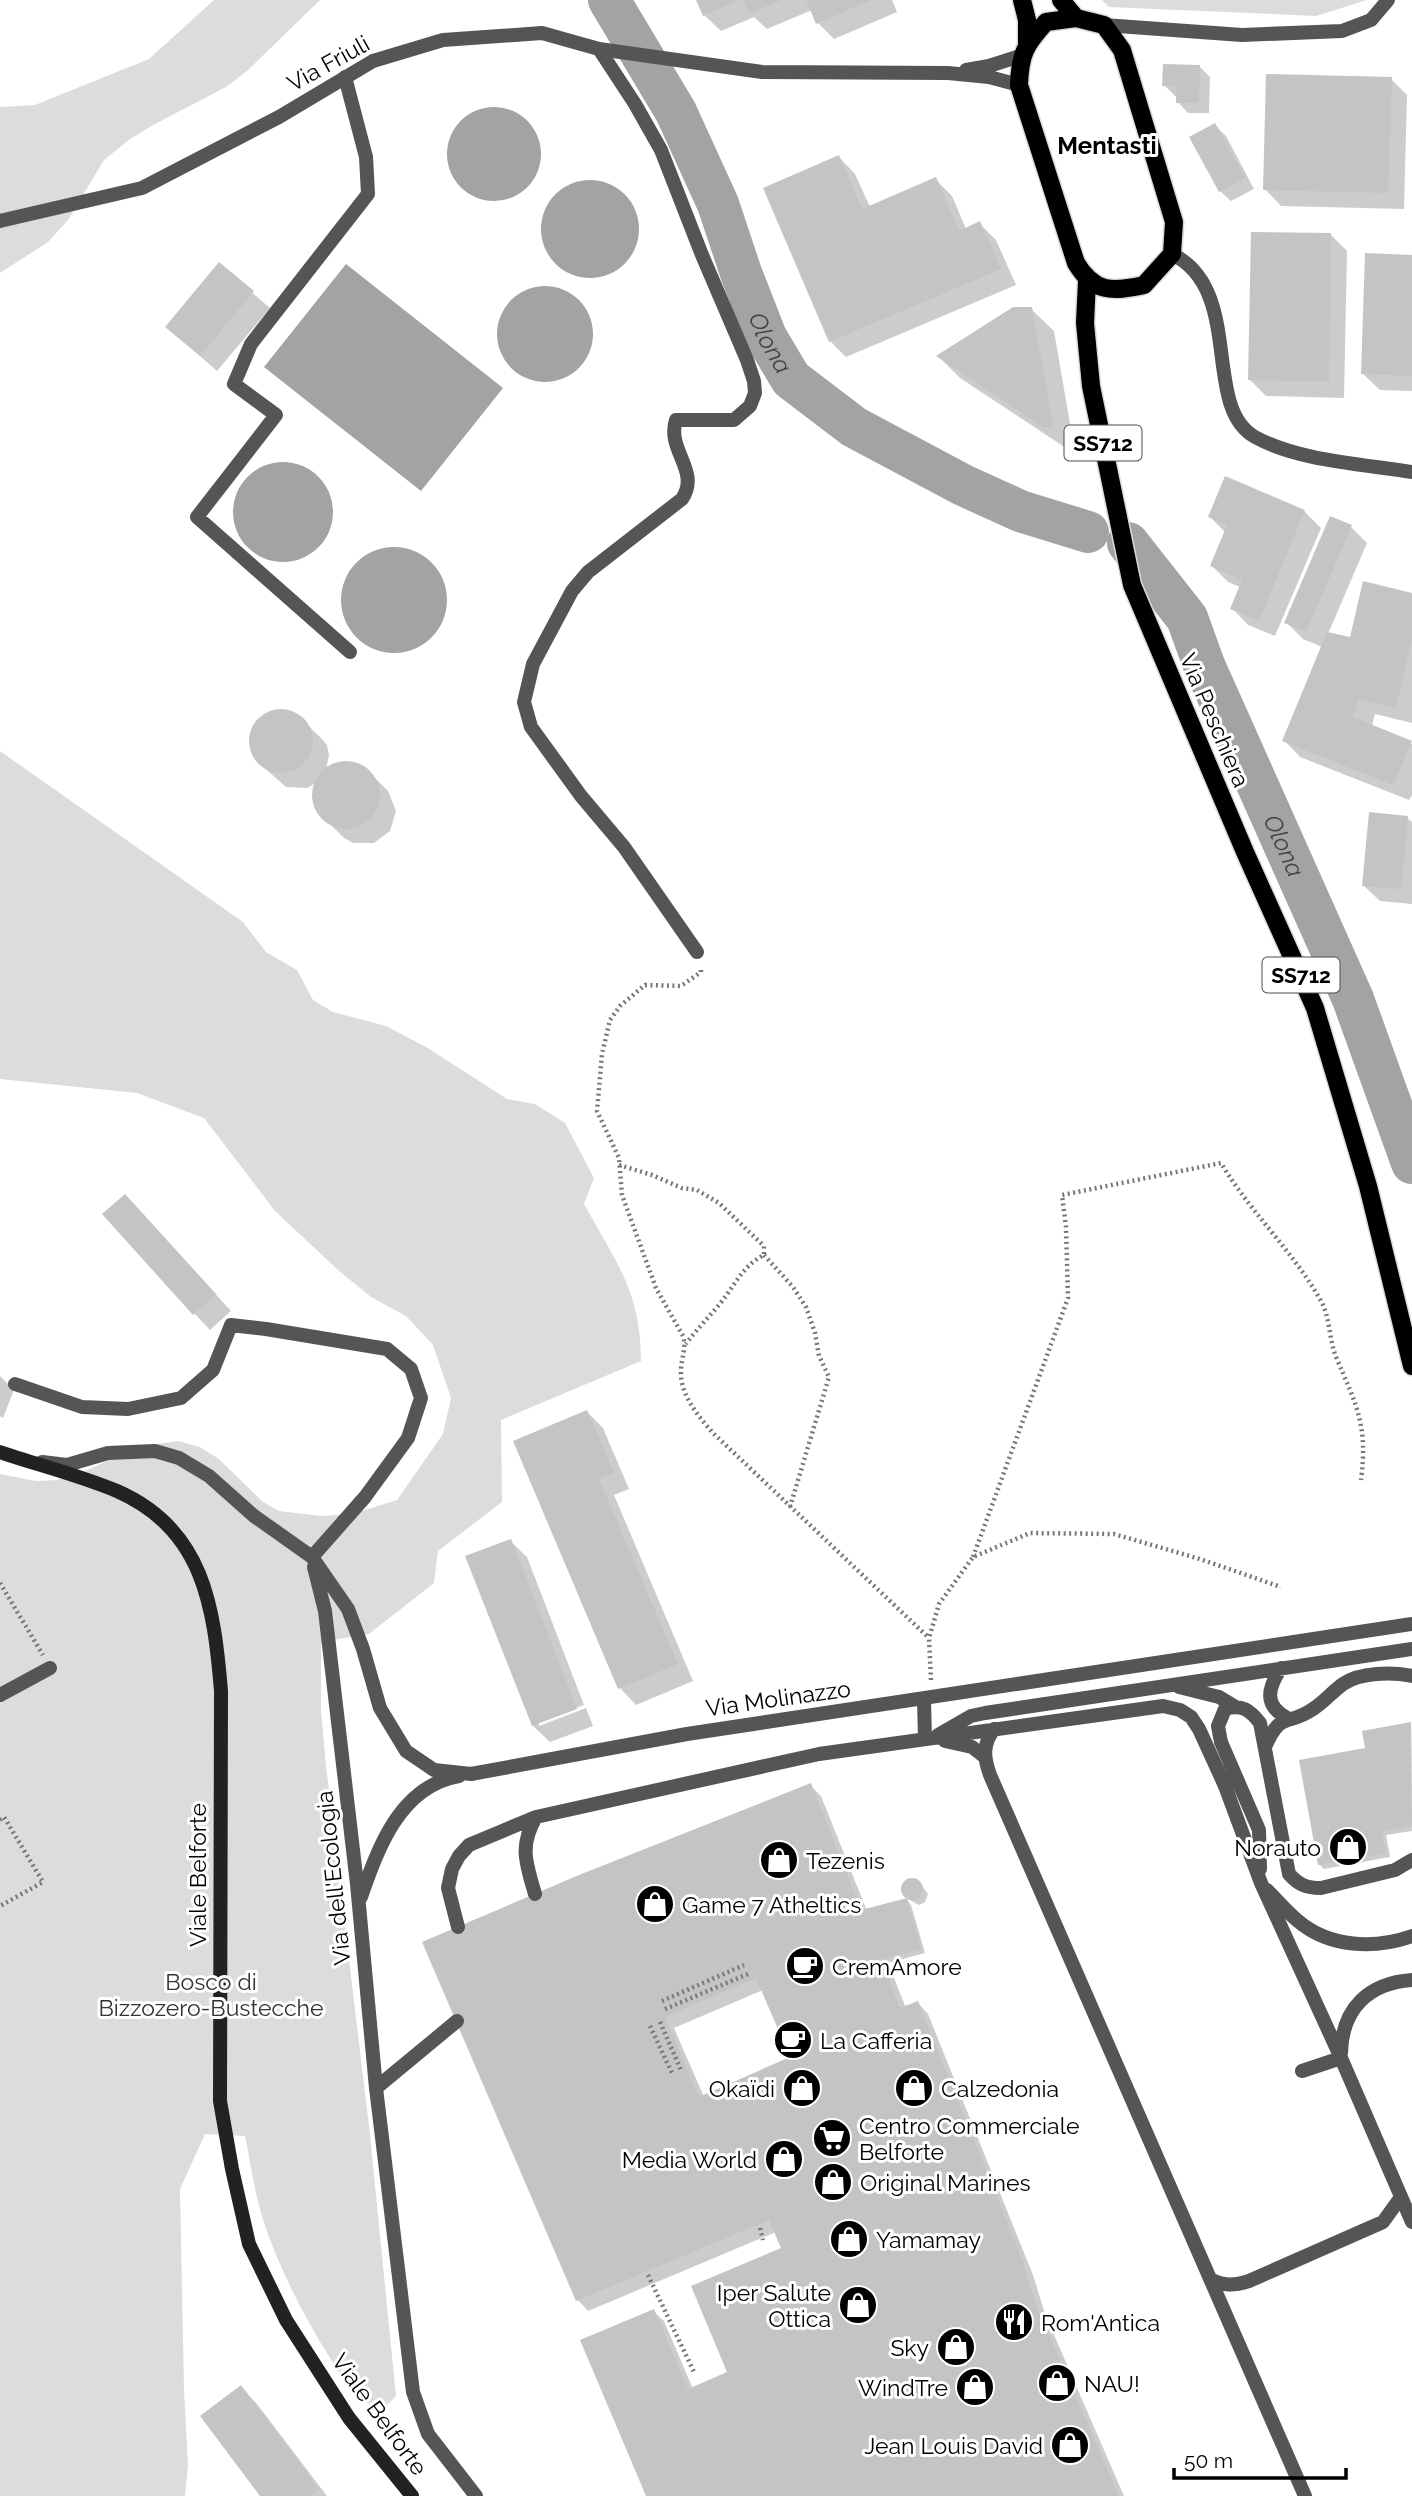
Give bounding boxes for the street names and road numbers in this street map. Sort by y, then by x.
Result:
street label: Via Friuli [282,29,374,97]
road number: SS712 [1064,426,1142,460]
street label: Via Peschiera [1175,649,1255,791]
road number: SS712 [1262,958,1340,992]
street label: Via Molinazzo [704,1674,852,1722]
street label: Via dell'Ecologia [310,1790,356,1966]
street label: Viale Belforte [184,1803,211,1947]
street label: Viale Belforte [327,2348,433,2480]

